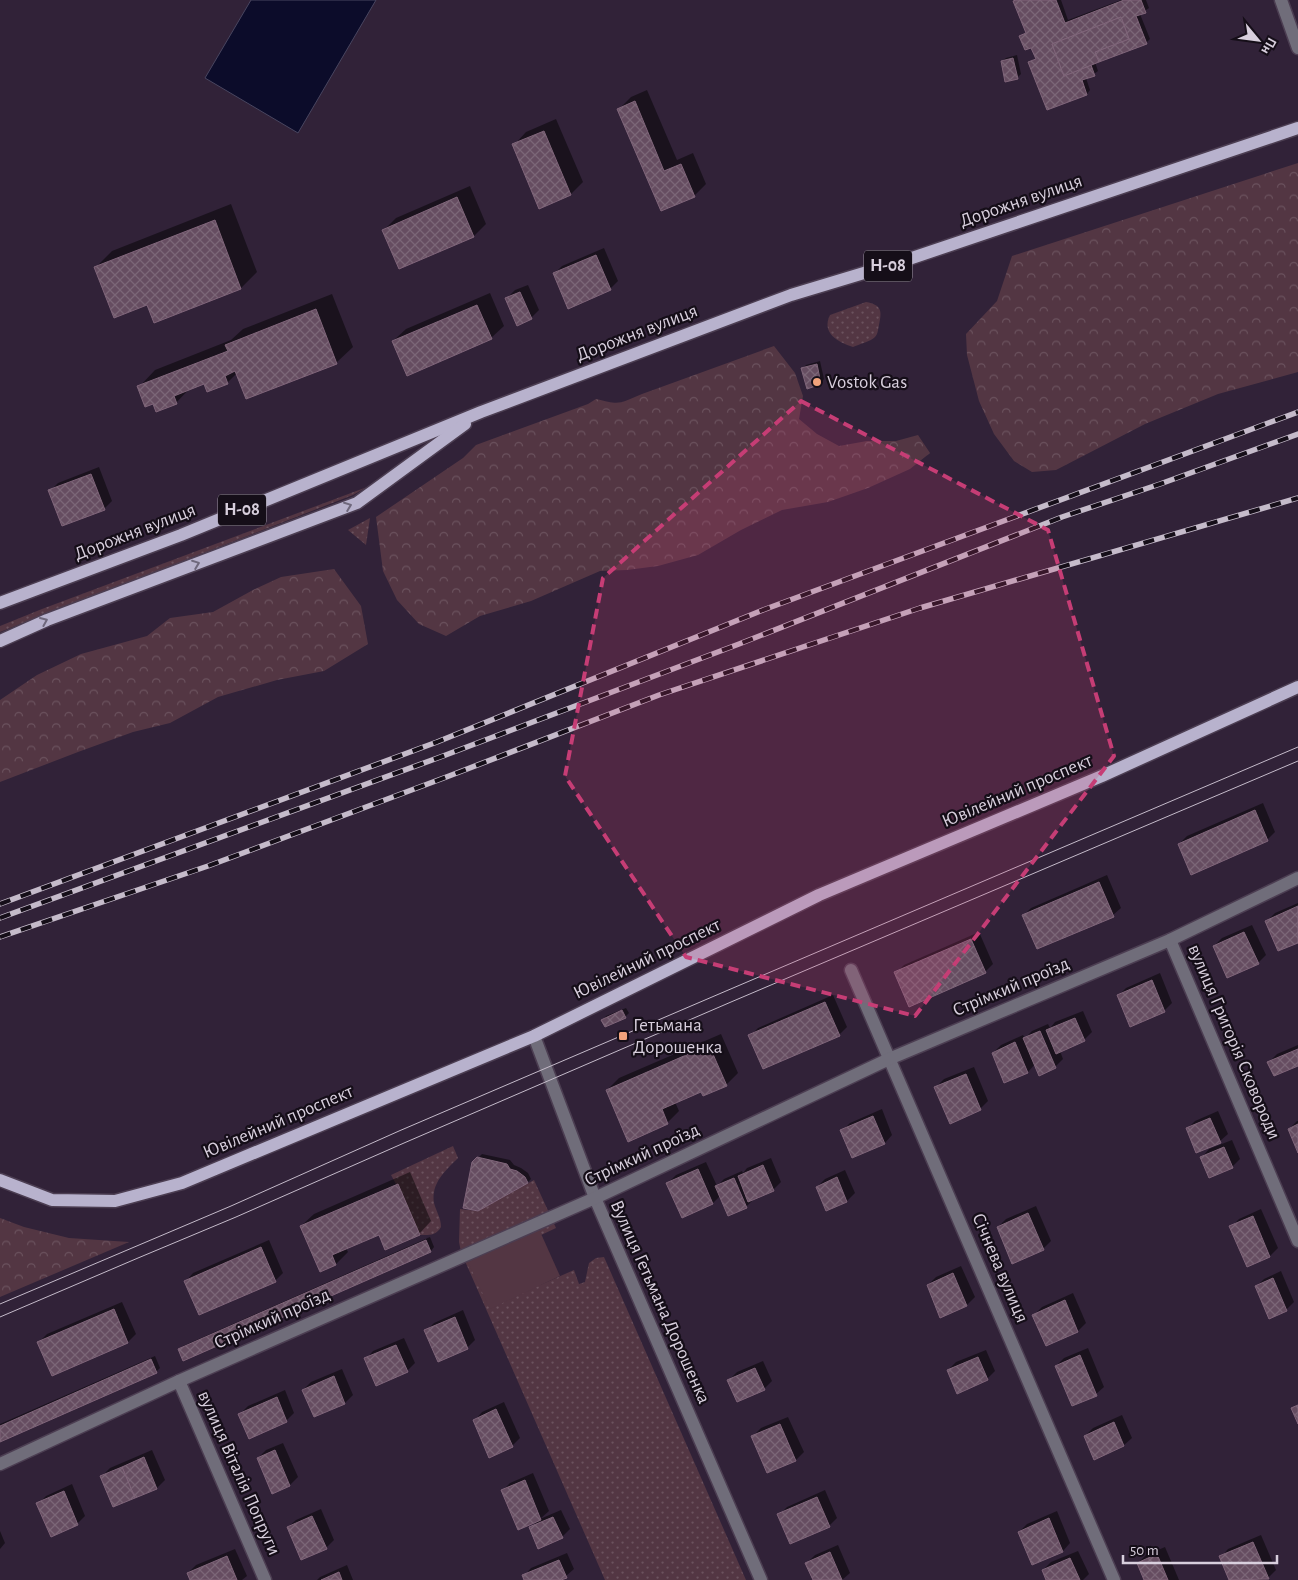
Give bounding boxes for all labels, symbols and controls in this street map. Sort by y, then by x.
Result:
north arrow [1233,15,1283,65]
text: Пн [1258,35,1279,57]
street label: Дорожня вулиця [957,171,1085,231]
road number: Н-08 [864,250,912,282]
street label: Дорожня вулиця [574,301,700,365]
place label: Vostok Gas [827,373,907,392]
marker: Vostok Gas [811,376,823,388]
road number: Н-08 [218,494,266,526]
street label: Дорожня вулиця [72,500,198,564]
one-way arrow [344,502,352,512]
one-way arrow [192,560,200,570]
one-way arrow [39,617,48,628]
street label: Ювілейний проспект [939,751,1095,831]
street label: Ювілейний проспект [571,915,724,1003]
street label: вулиця Григорія Сковороди [1184,942,1284,1142]
street label: Стрімкий проїзд [950,954,1072,1020]
place label: Гетьмана Дорошенка [633,1016,723,1057]
marker: Гетьмана Дорошенка [617,1030,629,1042]
street label: Ювілейний проспект [200,1082,356,1162]
street label: Стрімкий проїзд [582,1120,702,1190]
street label: Вулиця Гетьмана Дорошенка [606,1197,714,1407]
street label: Січнева вулиця [968,1210,1032,1326]
street label: Стрімкий проїзд [211,1285,333,1353]
street label: вулиця Віталія Попруги [194,1388,284,1558]
scale bar [1123,1532,1277,1564]
text: 50 m [1130,1543,1159,1558]

